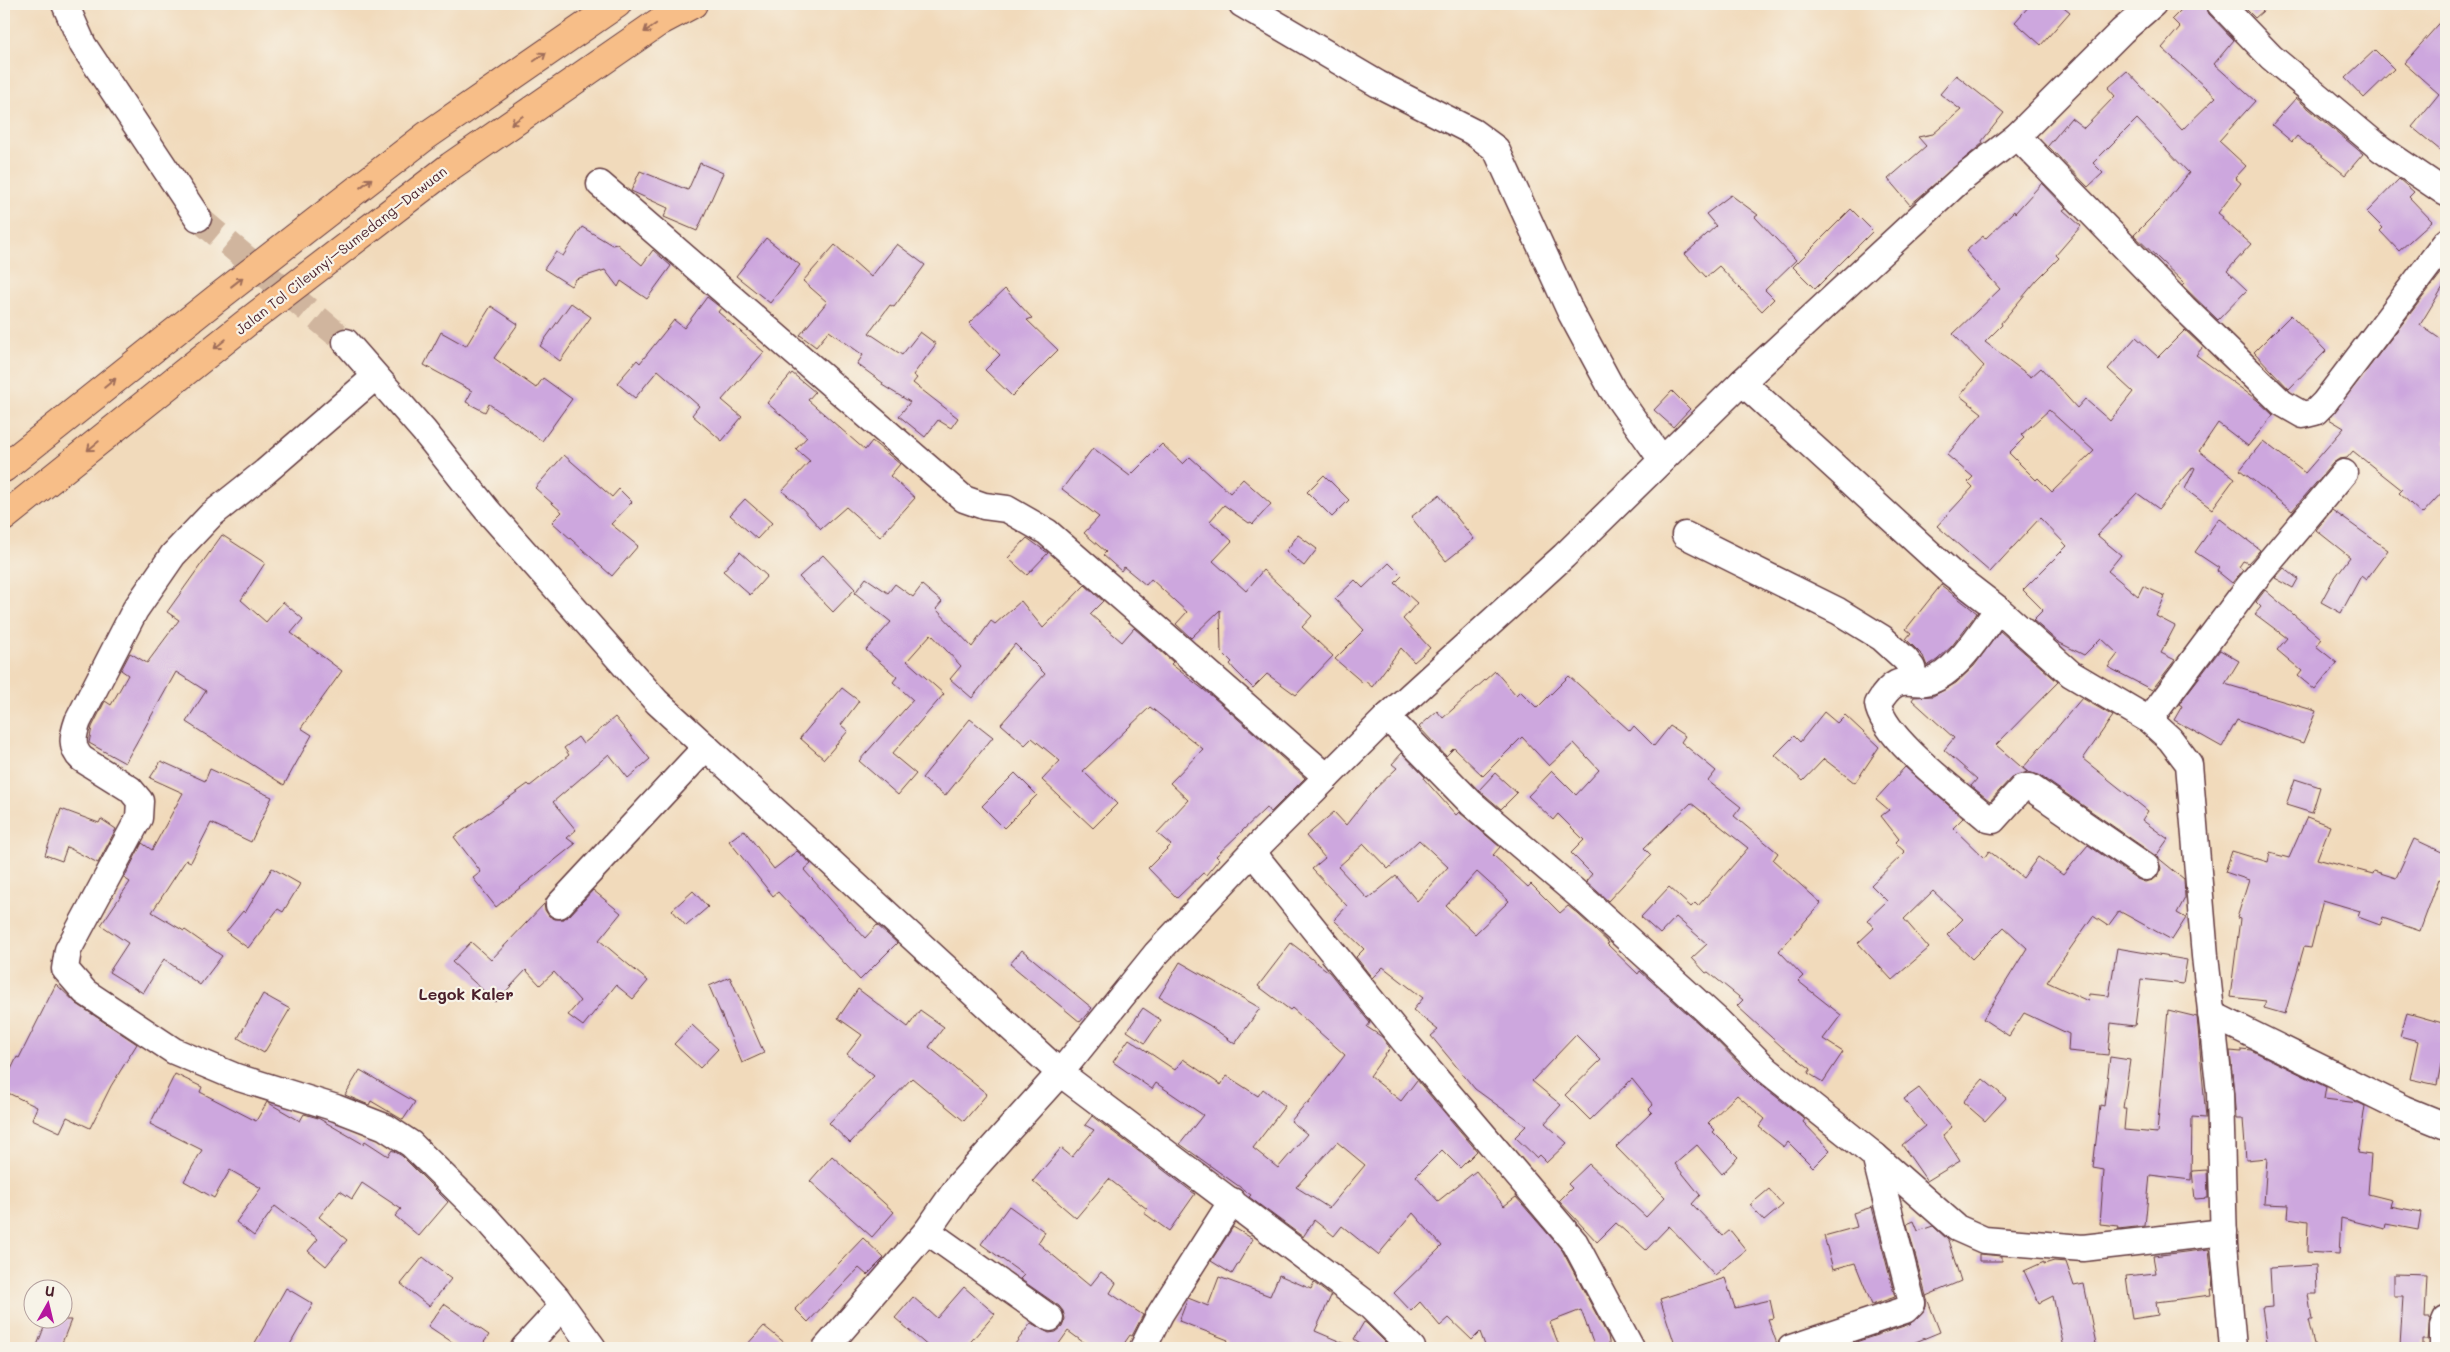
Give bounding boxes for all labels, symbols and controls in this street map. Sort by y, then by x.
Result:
one-way arrow [644,23,658,33]
one-way arrow [533,52,547,62]
one-way arrow [510,115,524,125]
street label: Jalan Tol Cileunyi–Sumedang–Dawuan [231,161,451,339]
one-way arrow [359,177,372,188]
one-way arrow [230,277,243,288]
one-way arrow [213,339,226,350]
one-way arrow [103,378,116,389]
one-way arrow [87,440,100,451]
district label: Legok Kaler [419,983,514,1004]
north arrow [22,1280,72,1330]
text: U [44,1281,56,1301]

